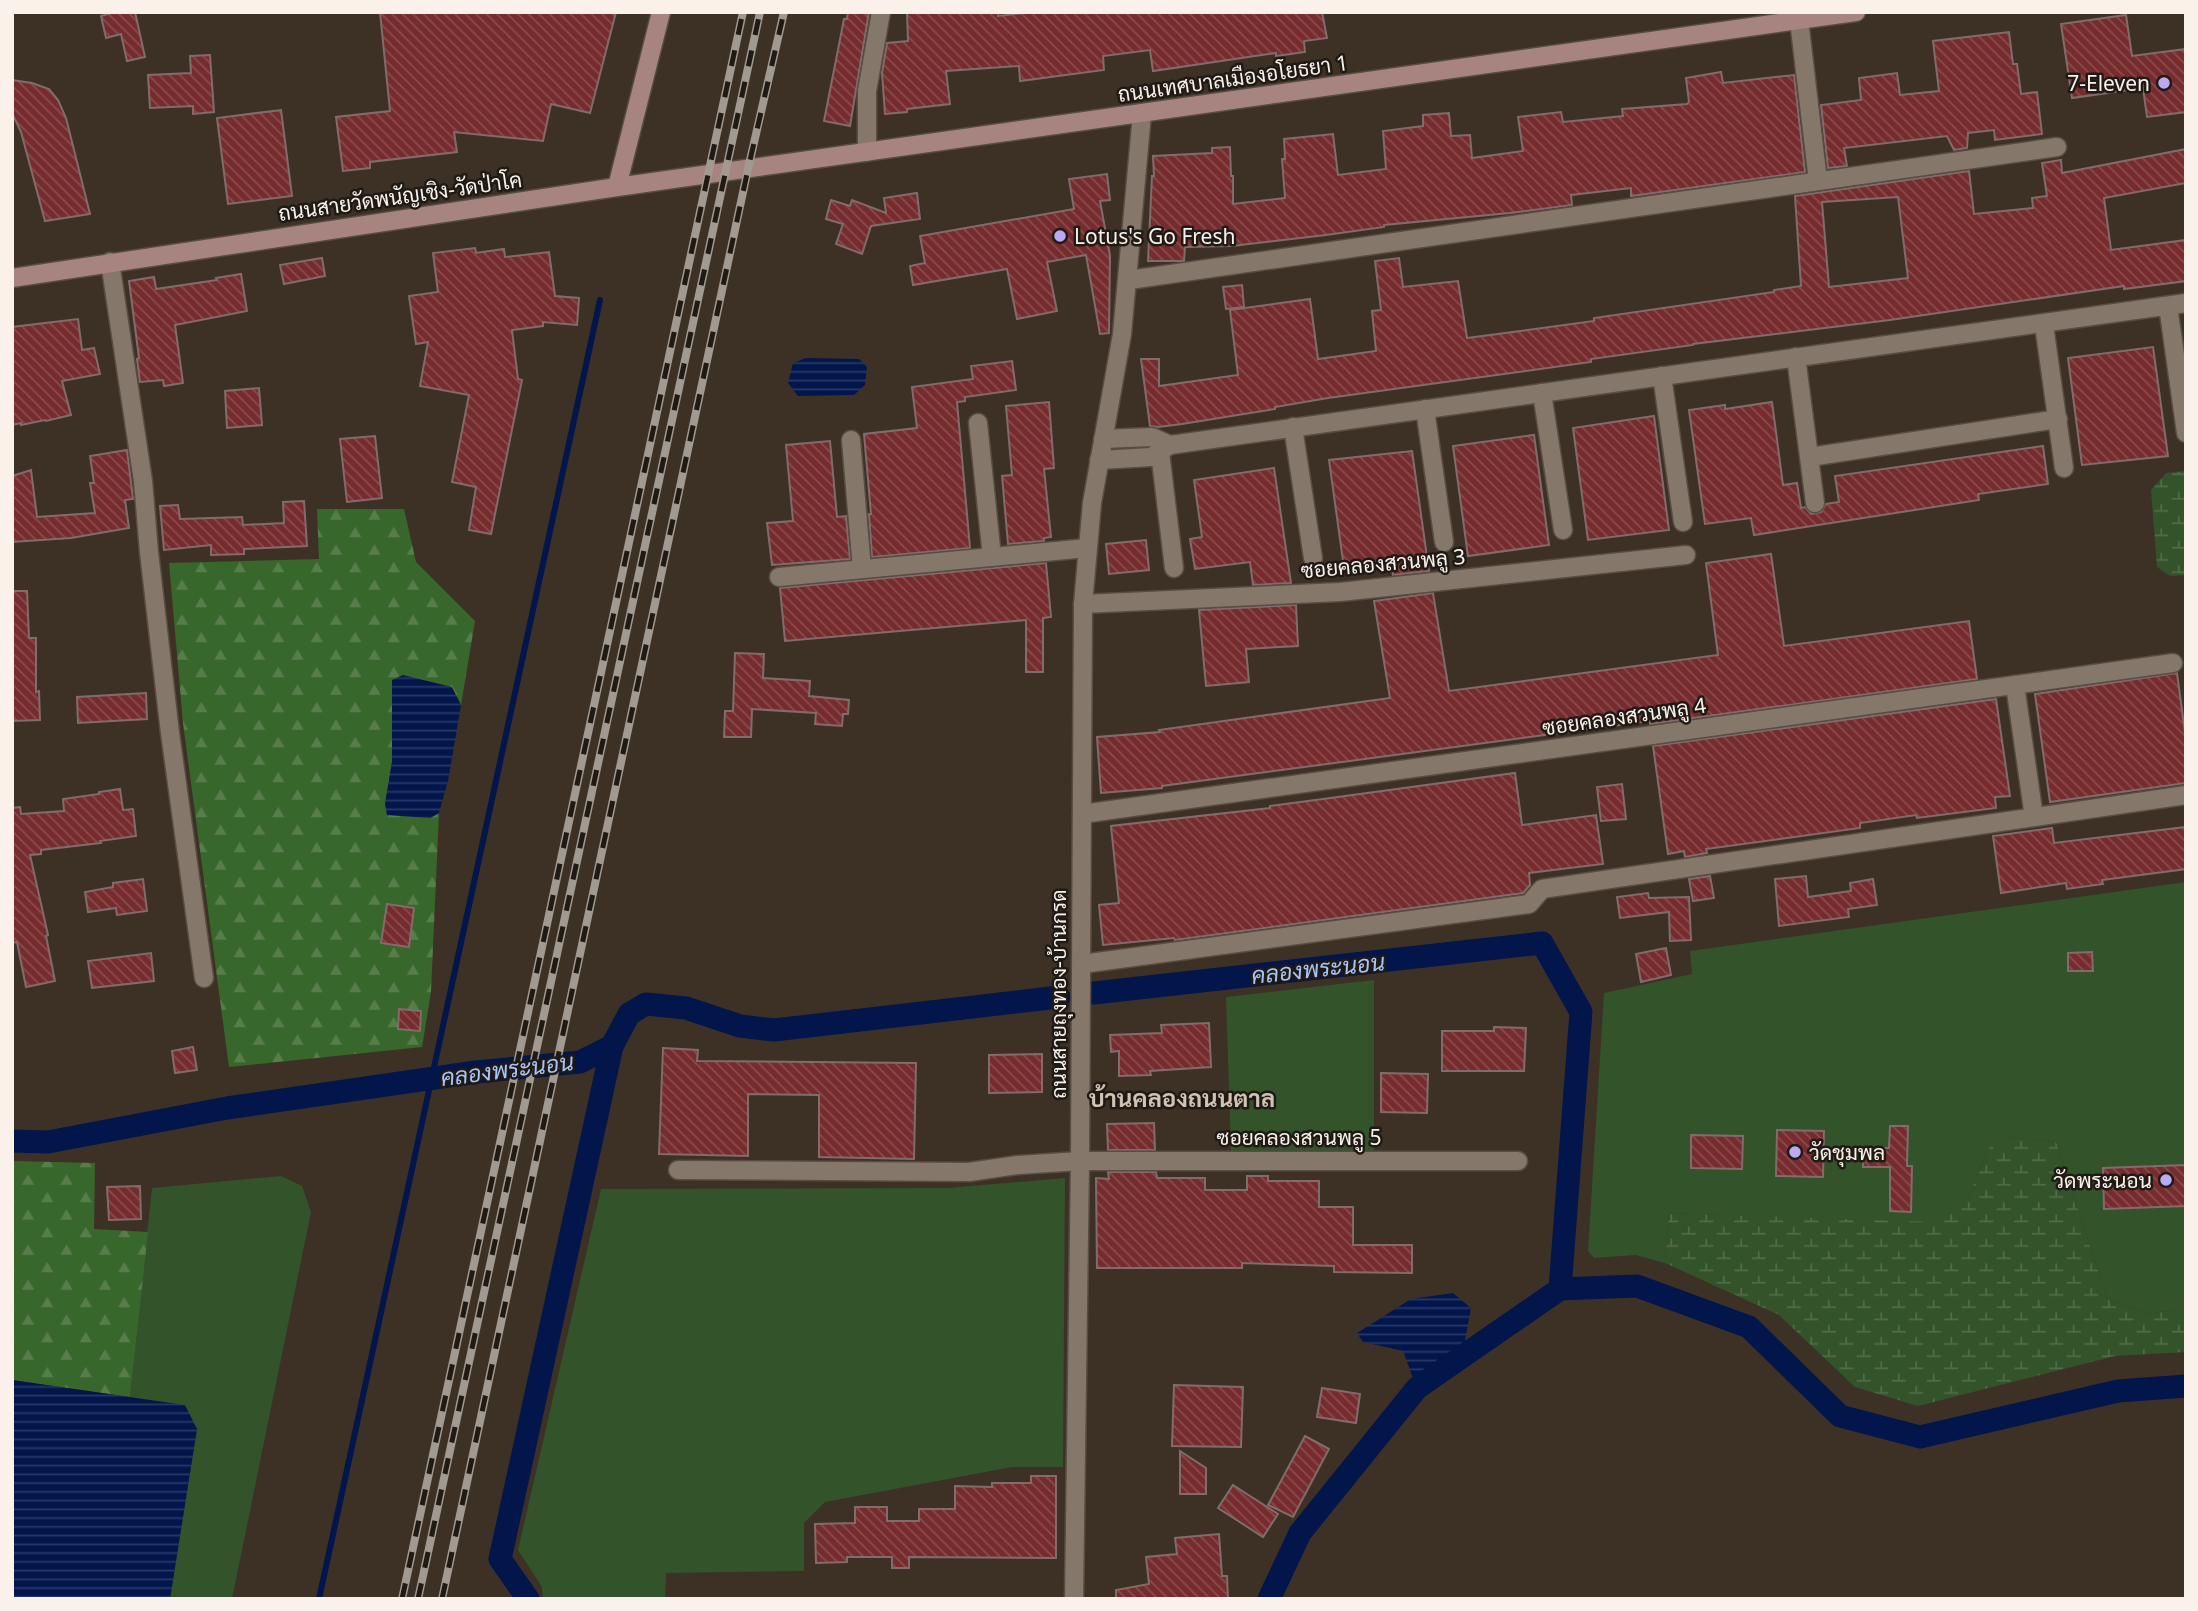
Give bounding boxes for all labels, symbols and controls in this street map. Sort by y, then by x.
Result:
street label: ถนนเทศบาลเมืองอโยธยา 1 [1116,48,1350,108]
place label: 7-Eleven [2067,69,2150,97]
marker: 7-Eleven [2156,75,2172,91]
street label: ถนนสายวัดพนัญเชิง-วัดป่าโค [276,165,524,227]
place label: Lotus's Go Fresh [1074,222,1235,250]
marker: Lotus's Go Fresh [1052,228,1068,244]
street label: ซอยคลองสวนพลู 3 [1300,542,1467,586]
street label: ซอยคลองสวนพลู 4 [1540,691,1708,743]
street label: ถนนสายถุงทอง-บ้านกรด [1044,889,1073,1099]
water label: คลองพระนอน [1250,945,1387,991]
water label: คลองพระนอน [439,1045,576,1093]
district label: บ้านคลองถนนตาล [1089,1081,1275,1114]
street label: ซอยคลองสวนพลู 5 [1216,1123,1382,1153]
place label: วัดชุมพล [1809,1138,1885,1167]
marker: วัดชุมพล [1787,1144,1803,1160]
place label: วัดพระนอน [2053,1166,2152,1194]
marker: วัดพระนอน [2158,1172,2174,1188]

